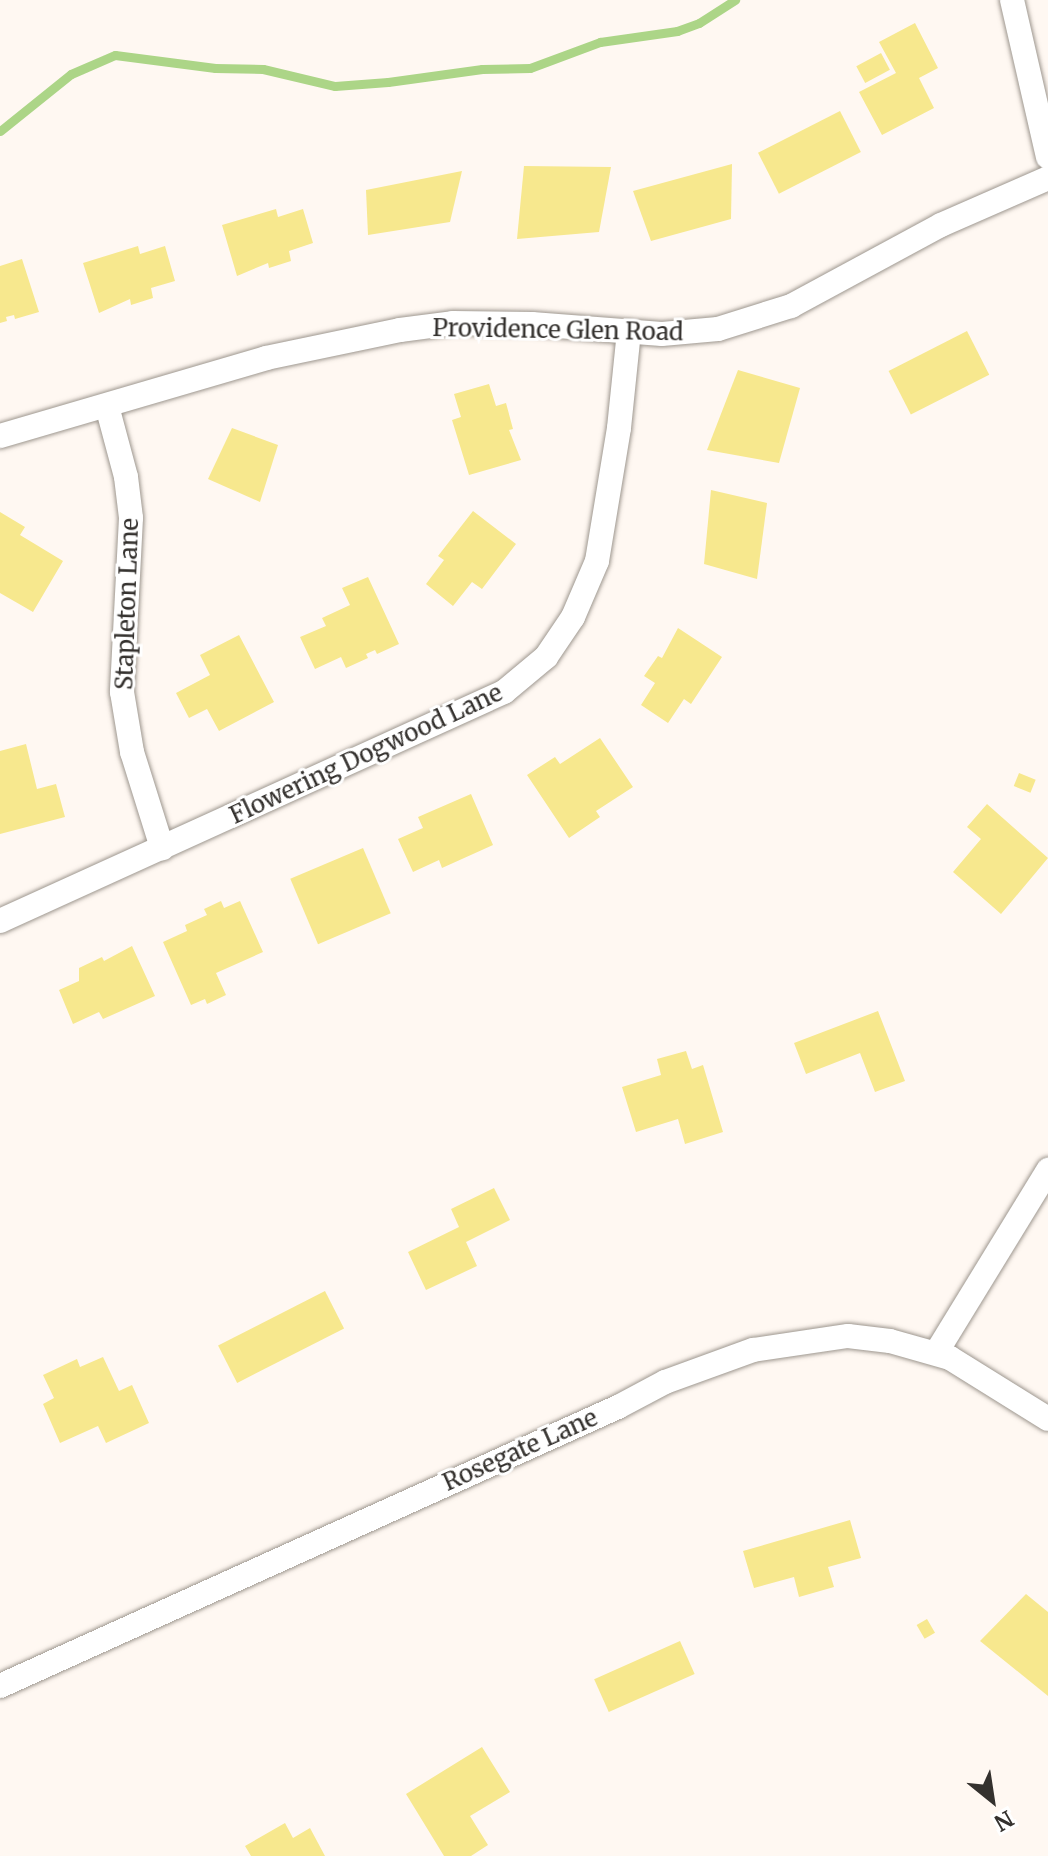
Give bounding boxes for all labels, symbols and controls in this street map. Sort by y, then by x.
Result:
street label: Providence Glen Road [432,313,684,347]
street label: Stapleton Lane [110,518,144,690]
street label: Flowering Dogwood Lane [225,678,507,830]
street label: Rosegate Lane [438,1403,602,1497]
north arrow [952,1760,1032,1840]
text: N [989,1804,1019,1837]

